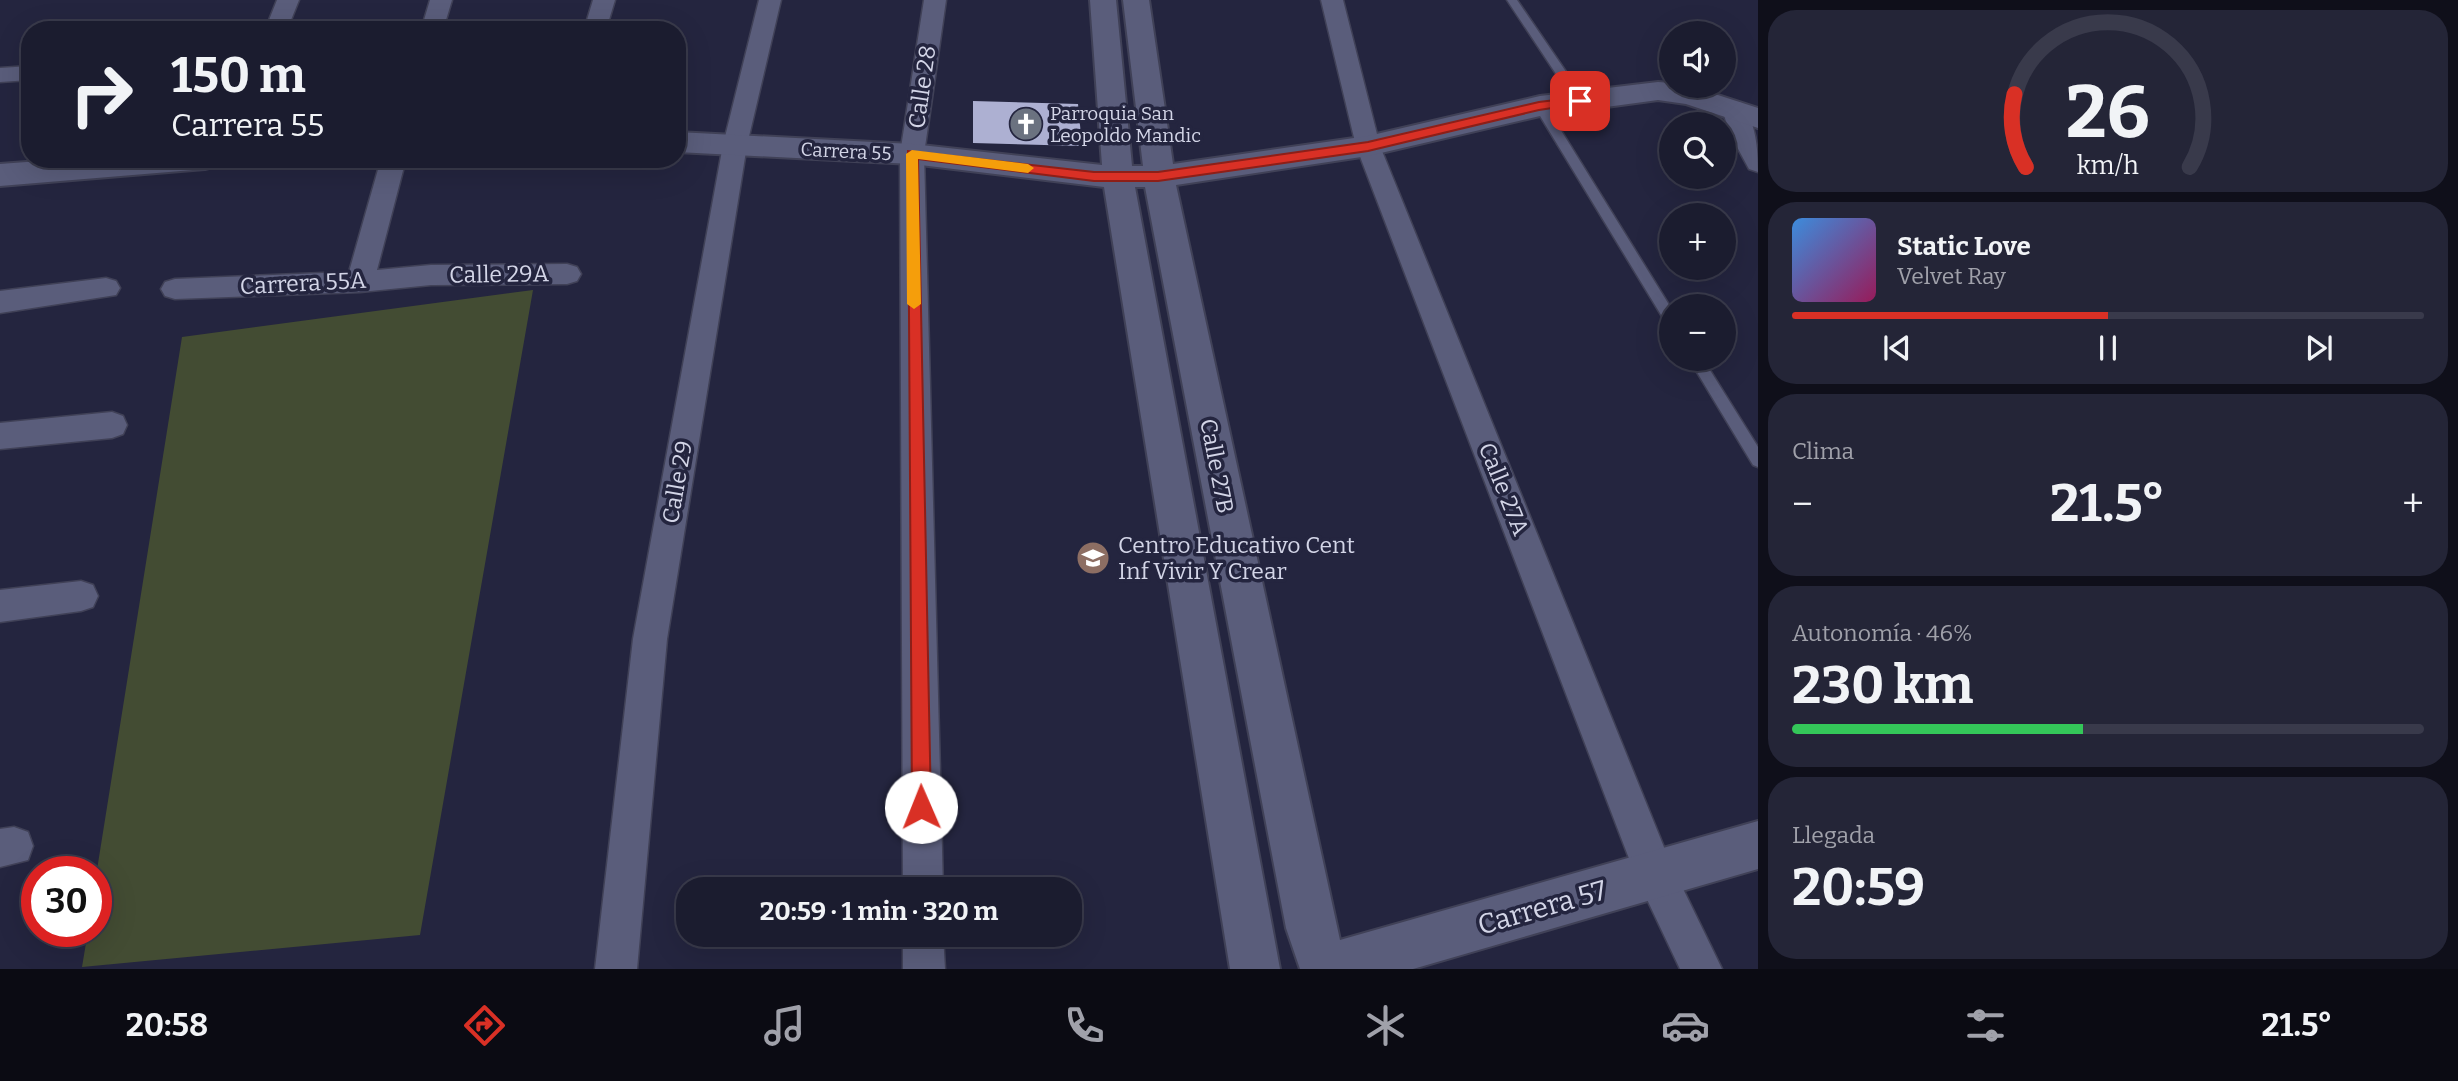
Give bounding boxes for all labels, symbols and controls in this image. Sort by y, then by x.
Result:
map controls [1659,21,1736,371]
button: sound [1659,21,1736,98]
street label: Calle 28 [902,44,942,130]
text: 150 m [171,46,306,105]
icon: right [56,49,147,140]
text: 26 [2066,69,2150,156]
pin [1550,71,1610,131]
icon: arrive [1561,82,1599,120]
place label: Parroquia San Leopoldo Mandic [1050,102,1201,147]
church icon: Parroquia San Leopoldo Mandic [1007,105,1045,143]
text: Carrera 55 [171,106,324,144]
button: search [1659,112,1736,189]
street label: Carrera 55 [800,138,892,165]
text: km/h [2077,151,2139,181]
button: + [1659,203,1736,280]
text: Static Love [1897,231,2031,262]
street label: Calle 29A [449,259,550,289]
text: Velvet Ray [1897,262,2006,290]
street label: Carrera 55A [239,266,368,300]
button: − [1659,294,1736,371]
icon: previous [1878,329,1916,367]
icon: pause [2089,329,2127,367]
icon: next [2300,329,2338,367]
street label: Calle 27B [1194,416,1240,516]
text: Clima [1792,437,1854,465]
street label: Calle 29 [656,439,698,525]
street label: Calle 27A [1473,439,1536,540]
text: 21.5° [2050,472,2165,535]
text: − [1792,481,1813,527]
text: + [2402,481,2424,527]
place label: Centro Educativo Cent Inf Vivir Y Crear [1118,531,1355,585]
school or university icon: Centro Educativo Cent Inf Vivir Y Crear [1074,539,1112,577]
text: Autonomía · 46% [1792,619,1972,647]
text: 230 km [1792,654,1973,717]
position arrow [884,770,958,844]
text: Llegada [1792,821,1875,849]
speed limit sign: 30 [21,856,112,947]
text: 20:59 [1792,856,1925,919]
street label: Carrera 57 [1474,873,1610,942]
text: 20:59 · 1 min · 320 m [760,896,998,927]
icon: directions [460,1001,509,1050]
icon: music [760,1001,809,1050]
icon: phone [1060,1001,1109,1050]
icon: climate [1361,1001,1410,1050]
icon: car [1661,1001,1710,1050]
icon: filters [1961,1001,2010,1050]
text: 20:58 [126,1006,208,1044]
text: 21.5° [2262,1006,2332,1044]

